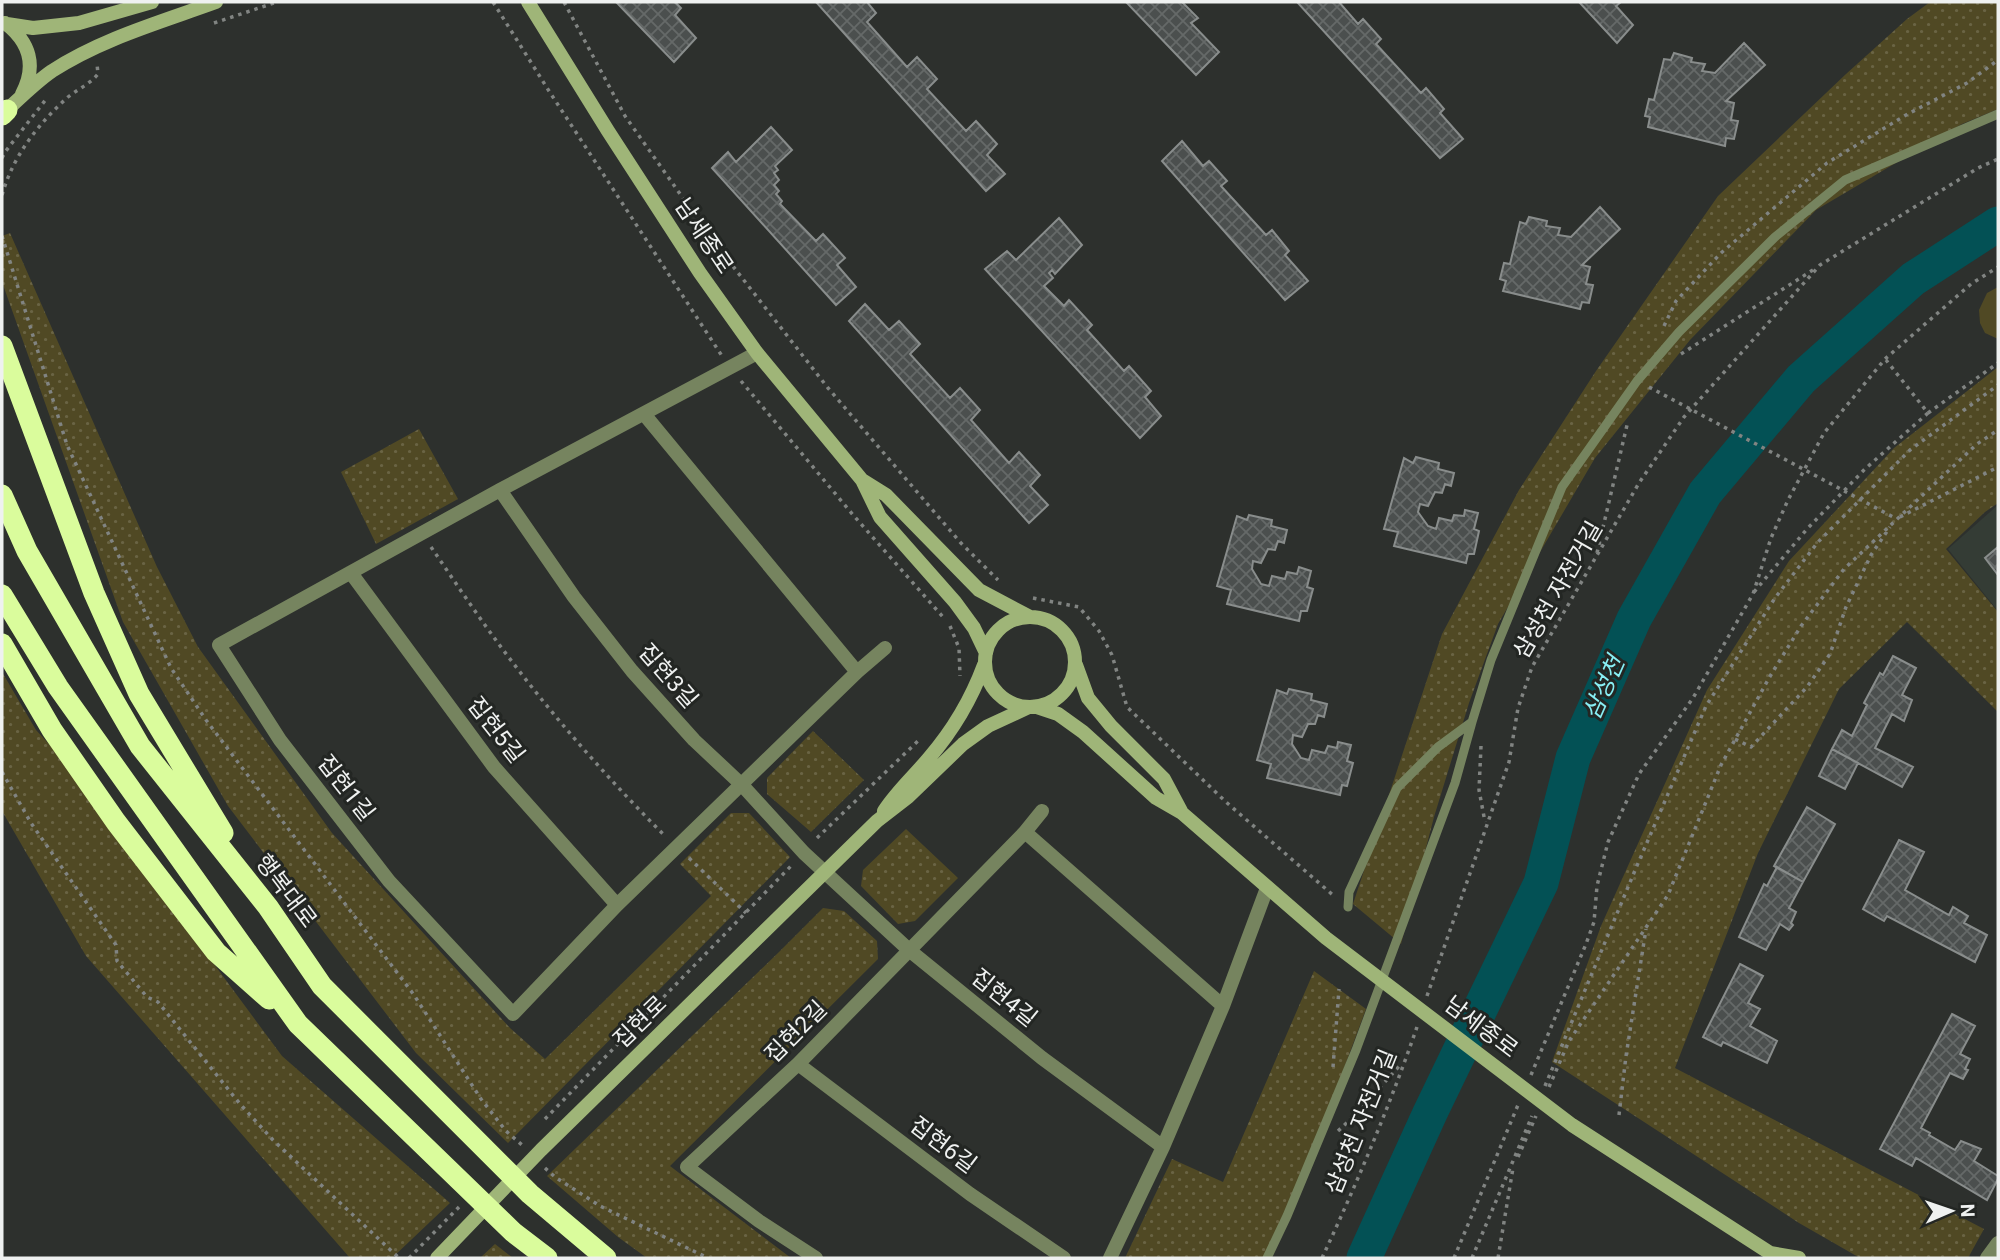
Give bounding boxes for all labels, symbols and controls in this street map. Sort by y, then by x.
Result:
street label: 남세종로 [669,193,739,279]
street label: 삼성천 자전거길 [1508,517,1608,663]
street label: 집현3길 [633,638,703,714]
water label: 삼성천 [1578,649,1631,724]
street label: 집현5길 [462,692,530,768]
street label: 집현1길 [312,750,380,826]
street label: 행복대로 [250,849,322,933]
street label: 집현4길 [966,963,1042,1033]
street label: 집현로 [608,990,672,1054]
street label: 남세종로 [1439,991,1523,1063]
street label: 집현2길 [759,995,833,1069]
street label: 삼성천 자전거길 [1320,1046,1402,1198]
street label: 집현6길 [904,1111,982,1179]
north arrow [1916,1176,1986,1246]
text: N [1956,1203,1979,1218]

